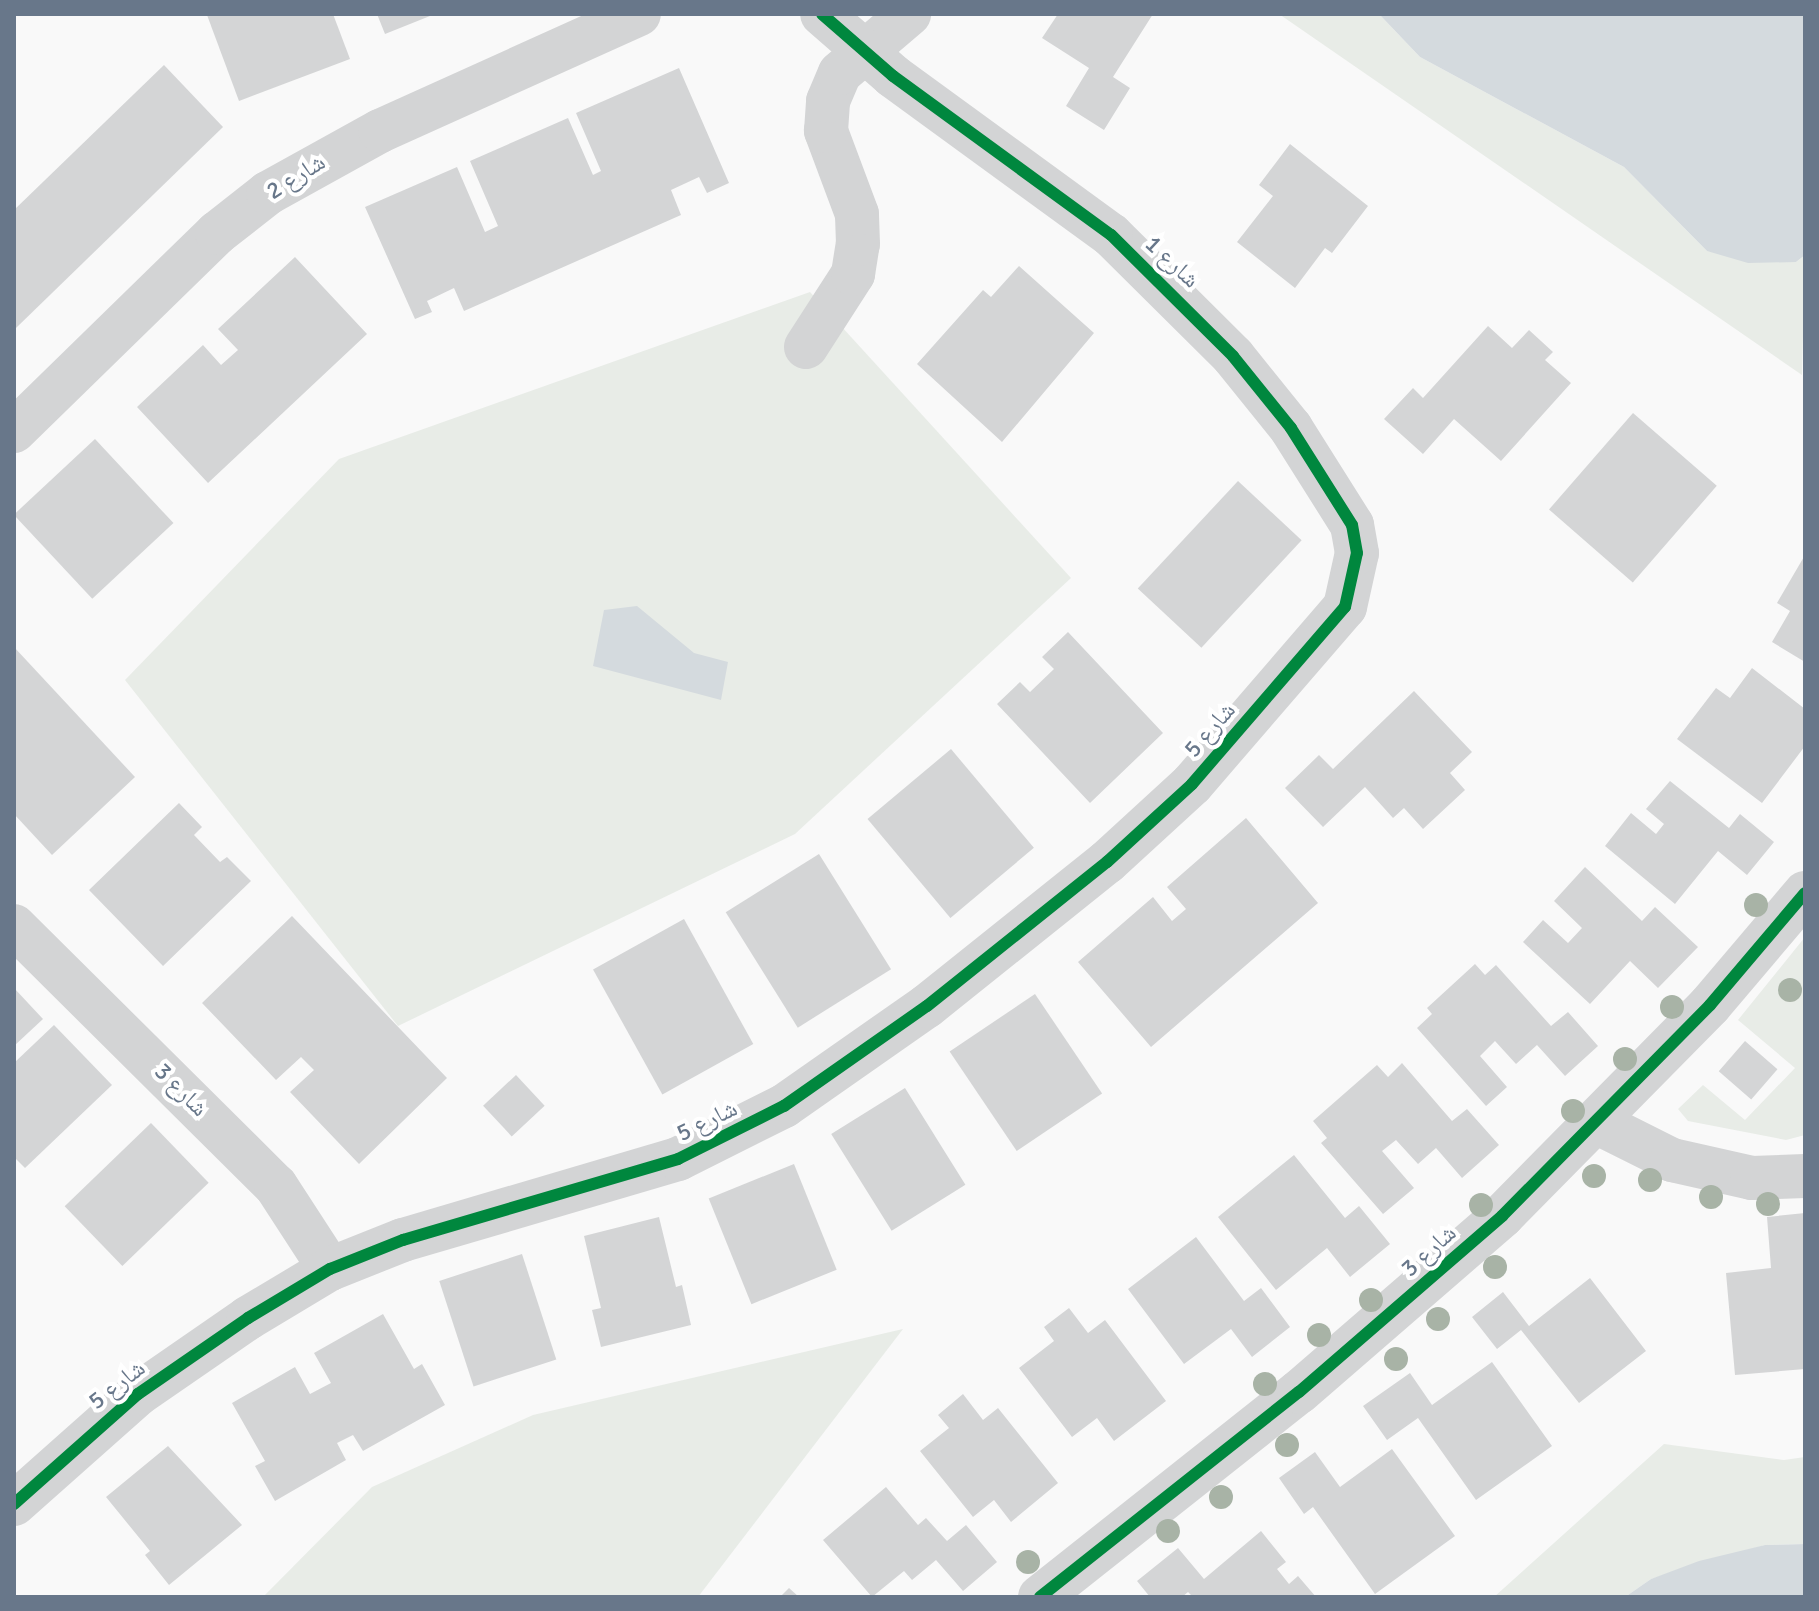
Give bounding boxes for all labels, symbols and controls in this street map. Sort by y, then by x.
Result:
street label: شارع 2 [261,148,331,206]
street label: شارع 1 [1139,230,1205,294]
street label: شارع 5 [1178,696,1242,764]
street label: شارع 3 [148,1057,214,1123]
street label: شارع 5 [672,1094,742,1148]
street label: شارع 3 [1396,1219,1462,1283]
street label: شارع 5 [83,1354,151,1416]

